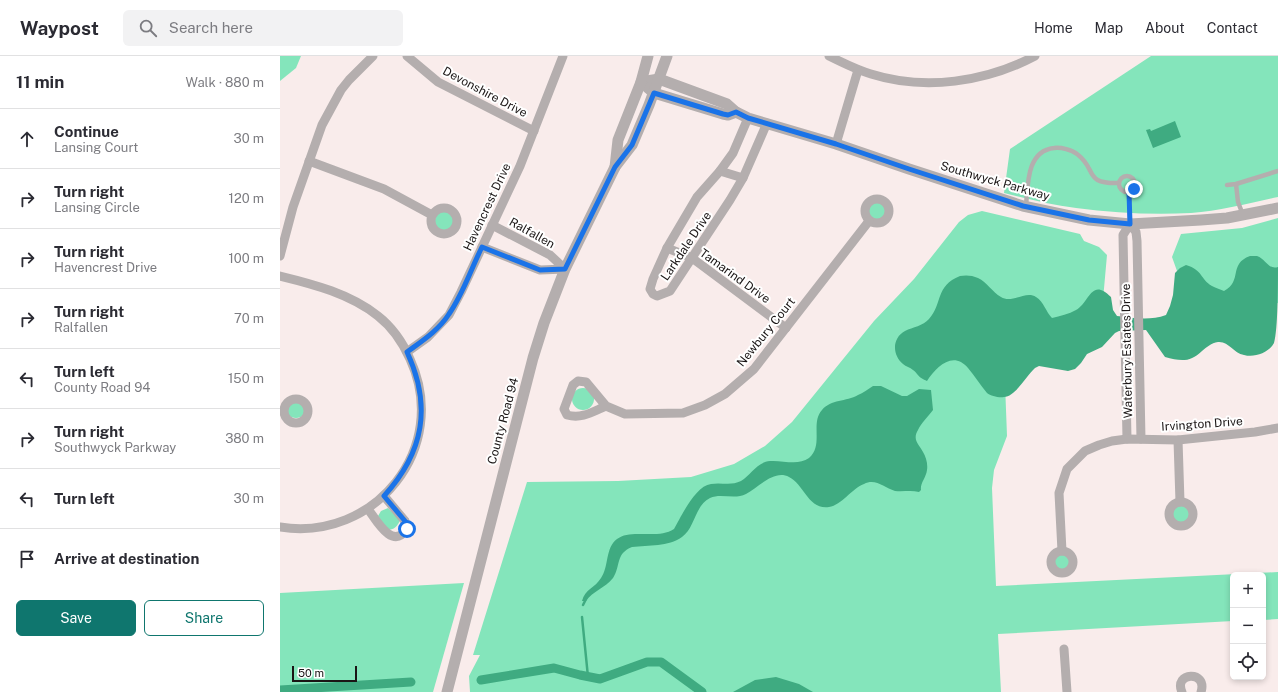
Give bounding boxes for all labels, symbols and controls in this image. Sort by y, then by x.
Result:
search box [123,10,403,46]
text: Waypost [20,17,99,39]
icon: search [137,17,159,39]
text: Search here [169,19,253,36]
text: Home [1034,20,1073,36]
text: Map [1095,20,1123,36]
text: About [1145,20,1185,36]
text: Contact [1207,20,1258,36]
street label: Devonshire Drive [440,64,530,120]
text: 11 min [16,72,64,92]
text: Walk · 880 m [186,75,264,90]
text: Continue [54,123,119,140]
icon: ahead [16,128,38,150]
text: 30 m [234,131,264,146]
text: Lansing Court [54,140,138,155]
street label: Southwyck Parkway [939,159,1052,203]
street label: Havencrest Drive [461,161,514,253]
route end [1125,180,1143,198]
text: Turn right [54,183,124,200]
icon: right [16,188,38,210]
text: 120 m [229,191,264,206]
text: Lansing Circle [54,200,140,215]
street label: Larkdale Drive [658,209,714,283]
street label: Ralfallen [507,215,557,251]
text: Turn right [54,243,124,260]
street label: Tamarind Drive [697,246,773,306]
icon: right [16,248,38,270]
text: 100 m [228,251,264,266]
text: Havencrest Drive [54,260,157,275]
street label: Waterbury Estates Drive [1119,283,1135,419]
street label: Newbury Court [734,294,798,369]
text: Turn right [54,303,124,320]
icon: right [16,308,38,330]
text: 70 m [234,311,264,326]
text: Ralfallen [54,320,108,335]
text: Turn left [54,363,115,380]
icon: left [16,368,38,390]
text: 150 m [228,371,264,386]
street label: County Road 94 [485,376,521,466]
text: County Road 94 [54,380,150,395]
street label: Irvington Drive [1161,414,1243,434]
text: Turn right [54,423,124,440]
icon: right [16,428,38,450]
text: 380 m [225,431,264,446]
text: Southwyck Parkway [54,440,176,455]
icon: left [16,488,38,510]
text: Turn left [54,490,115,507]
text: 30 m [234,491,264,506]
route start [398,520,416,538]
icon: arrive [16,548,38,570]
text: Arrive at destination [54,550,199,567]
map controls [1230,572,1266,680]
button: + [1230,572,1266,608]
button: Save [16,600,136,636]
button: Share [144,600,264,636]
button: − [1230,608,1266,644]
button: locate [1230,644,1266,680]
scale bar [292,664,357,683]
text: 50 m [298,667,324,679]

